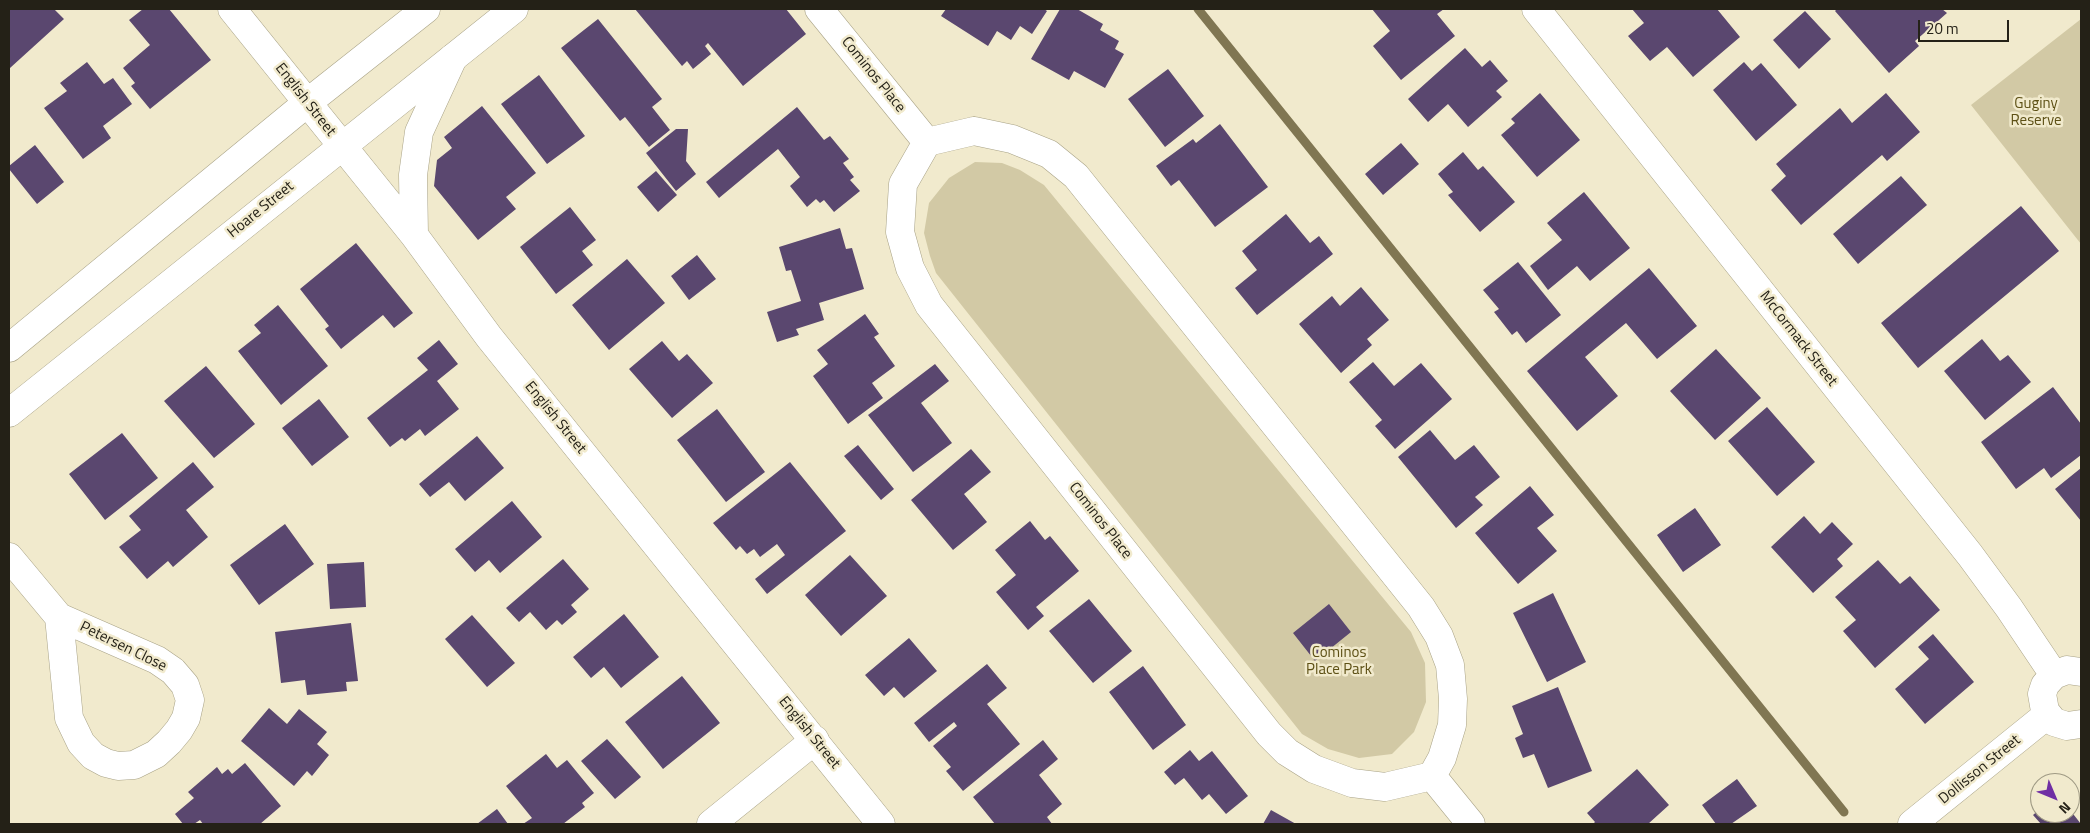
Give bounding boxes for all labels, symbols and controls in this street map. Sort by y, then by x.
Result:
scale bar [1920,10,2011,42]
text: 20 m [1926,17,1959,40]
street label: Cominos Place [837,34,909,116]
street label: English Street [271,60,339,140]
park label: Guginy Reserve [2010,95,2062,130]
street label: Hoare Street [224,178,298,242]
street label: McCormack Street [1755,288,1841,390]
street label: English Street [520,378,590,458]
street label: Cominos Place [1065,479,1135,563]
street label: Petersen Close [77,618,169,676]
park label: Cominos Place Park [1306,644,1372,679]
street label: English Street [774,693,844,773]
street label: Dollisson Street [1936,732,2024,808]
north arrow [2030,773,2080,823]
text: N [2054,797,2076,819]

